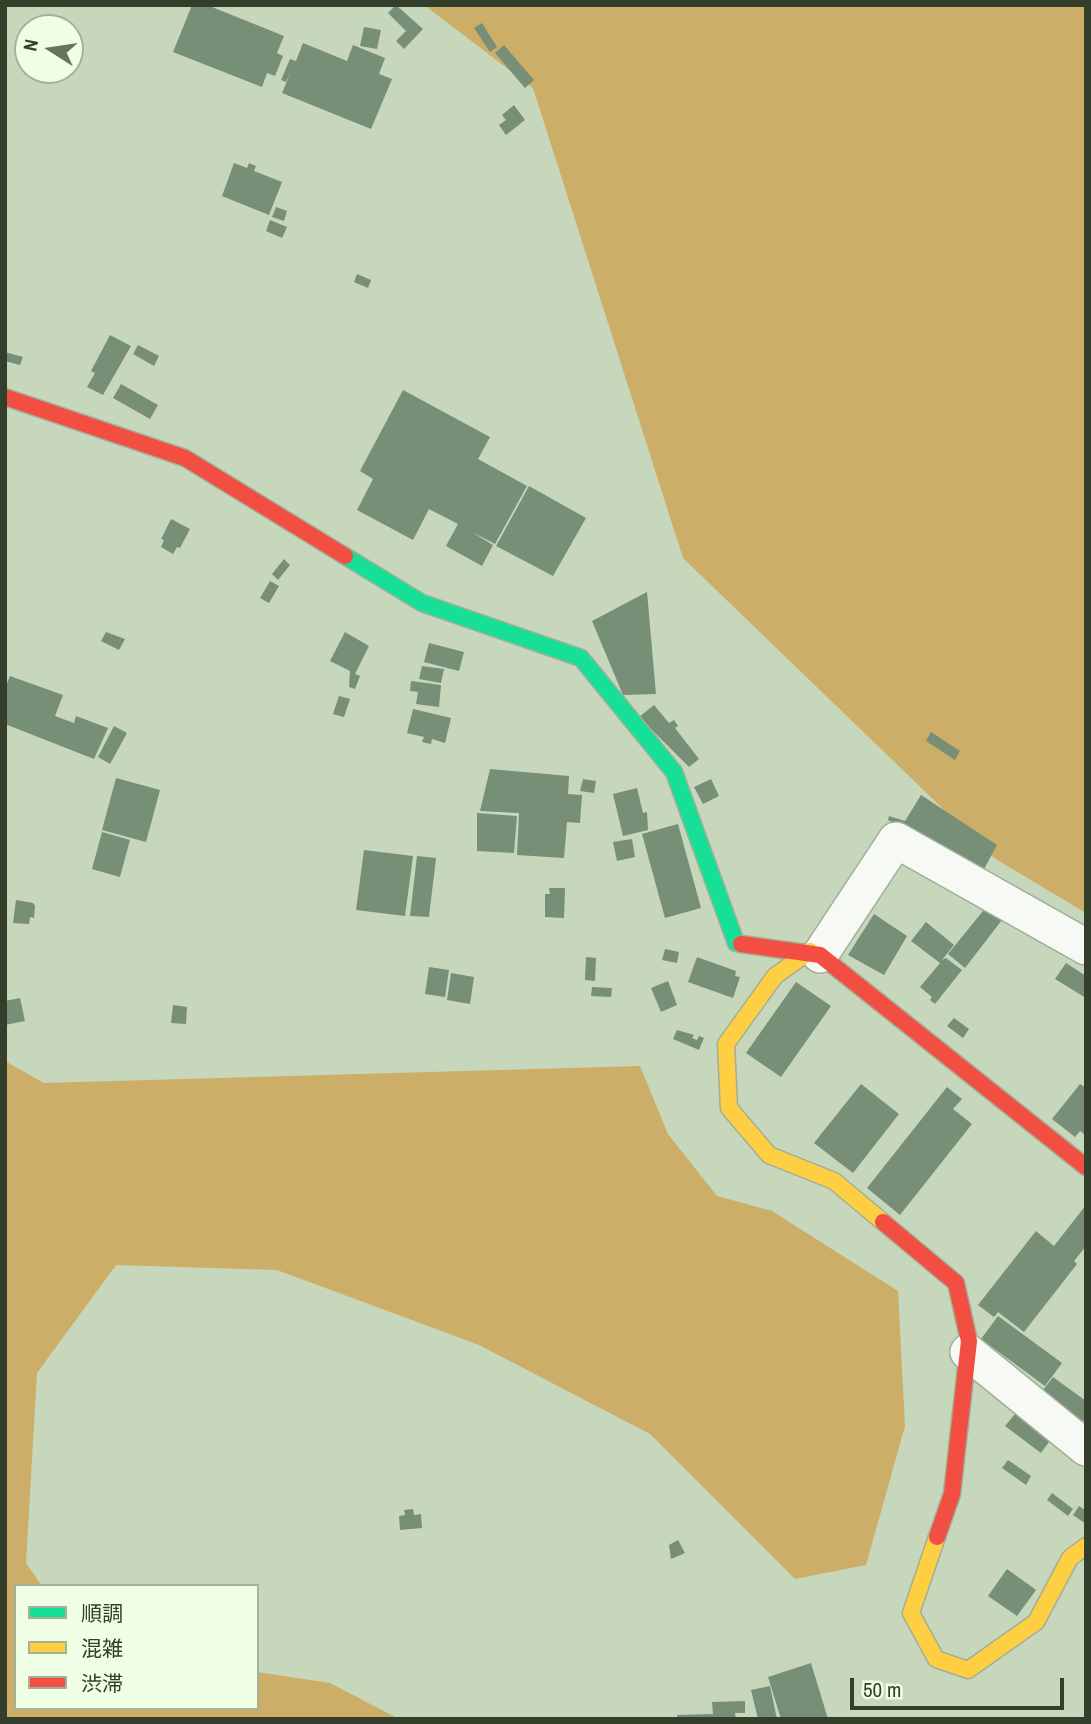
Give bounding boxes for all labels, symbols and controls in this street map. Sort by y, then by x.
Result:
north arrow [14,14,84,84]
text: N [17,37,44,53]
legend [14,1584,259,1710]
text: 順調 [81,1599,123,1628]
text: 混雑 [81,1634,123,1663]
scale bar [853,1664,1066,1708]
text: 渋滞 [81,1669,123,1698]
text: 50 m [863,1675,901,1704]

